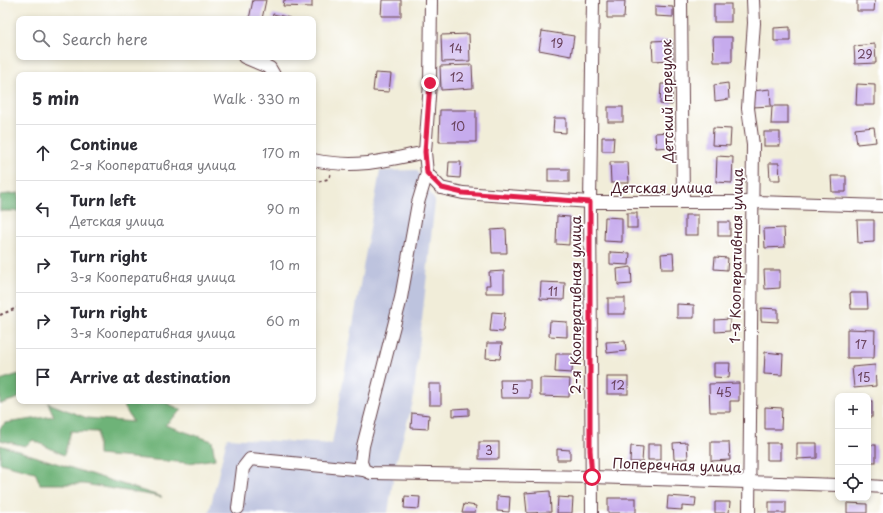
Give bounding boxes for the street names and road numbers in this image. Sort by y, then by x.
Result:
street label: Детский переулок [655,39,679,164]
street label: 1-я Кооперативная улица [724,168,748,344]
street label: Детская улица [610,177,713,198]
street label: 2-я Кооперативная улица [565,216,586,394]
street label: Поперечная улица [612,452,742,478]

